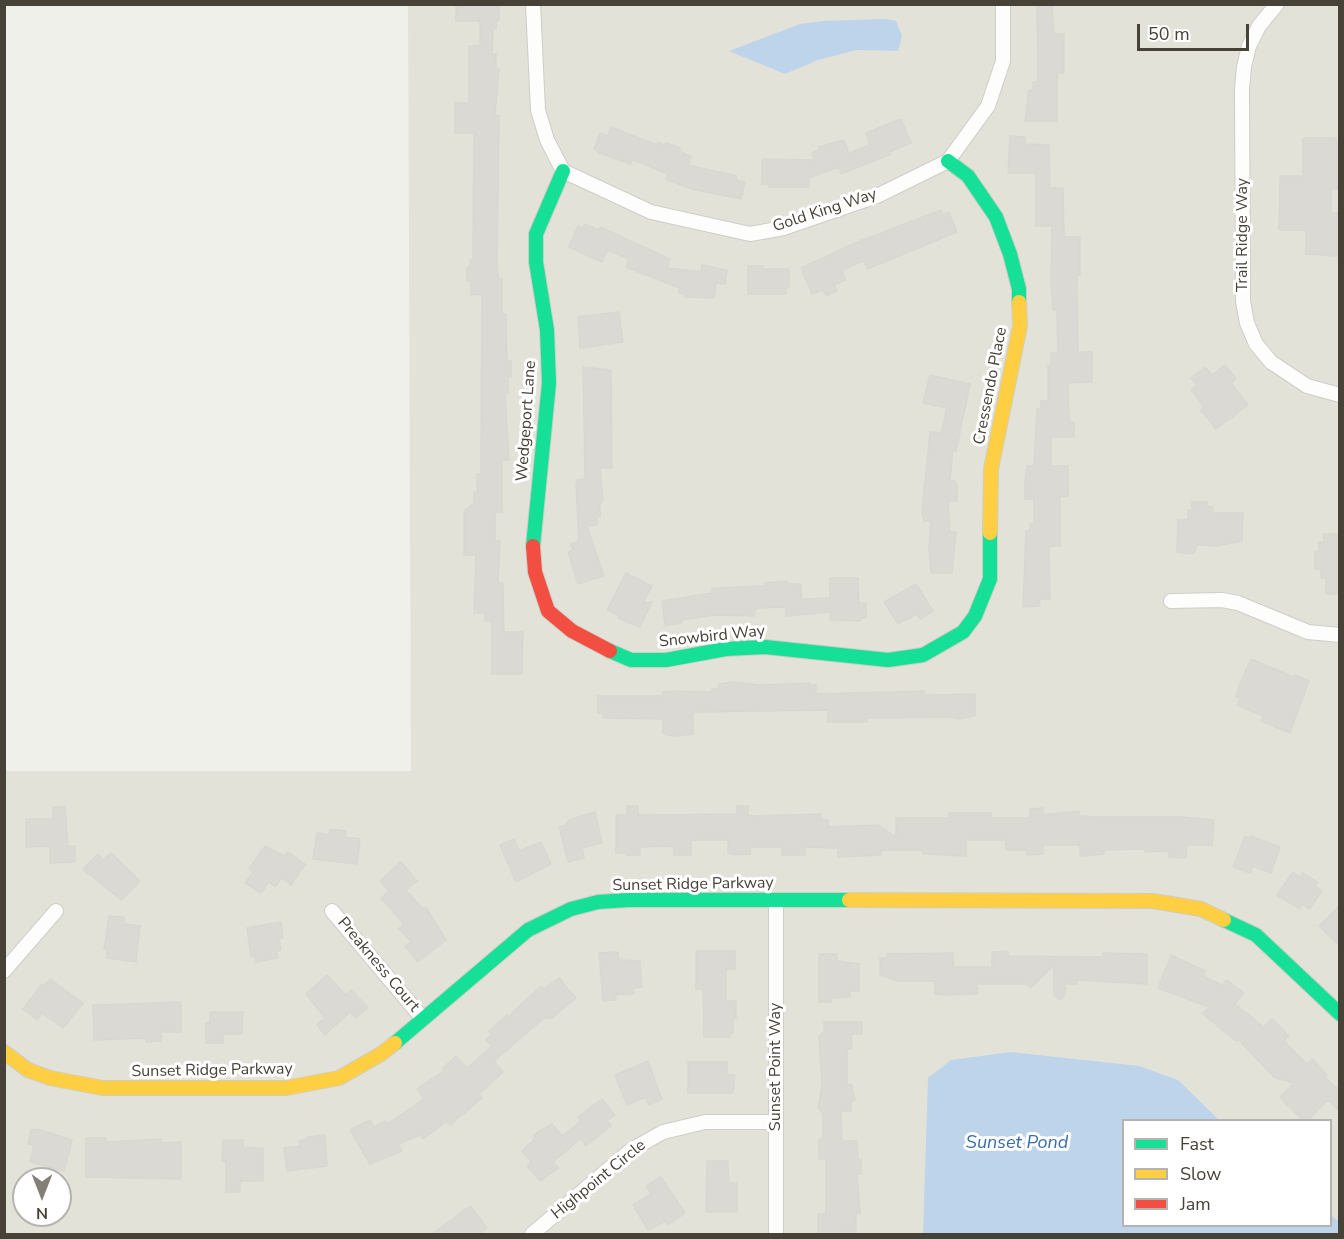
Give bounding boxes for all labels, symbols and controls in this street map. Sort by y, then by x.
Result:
scale bar [1140,12,1252,50]
text: 50 m [1148,22,1190,46]
street label: Trail Ridge Way [1233,178,1253,292]
street label: Gold King Way [771,185,879,237]
street label: Cressendo Place [970,326,1012,446]
street label: Wedgeport Lane [513,360,541,482]
street label: Snowbird Way [658,622,766,652]
street label: Sunset Ridge Parkway [612,874,774,896]
street label: Preakness Court [333,914,423,1016]
street label: Sunset Point Way [766,1003,786,1131]
street label: Sunset Ridge Parkway [131,1060,293,1082]
legend [1122,1119,1332,1227]
text: Fast [1180,1132,1214,1156]
water label: Sunset Pond [966,1133,1068,1155]
street label: Highpoint Circle [548,1136,650,1224]
text: Slow [1180,1162,1221,1186]
north arrow [12,1167,72,1227]
text: Jam [1180,1192,1211,1216]
text: N [36,1202,48,1224]

